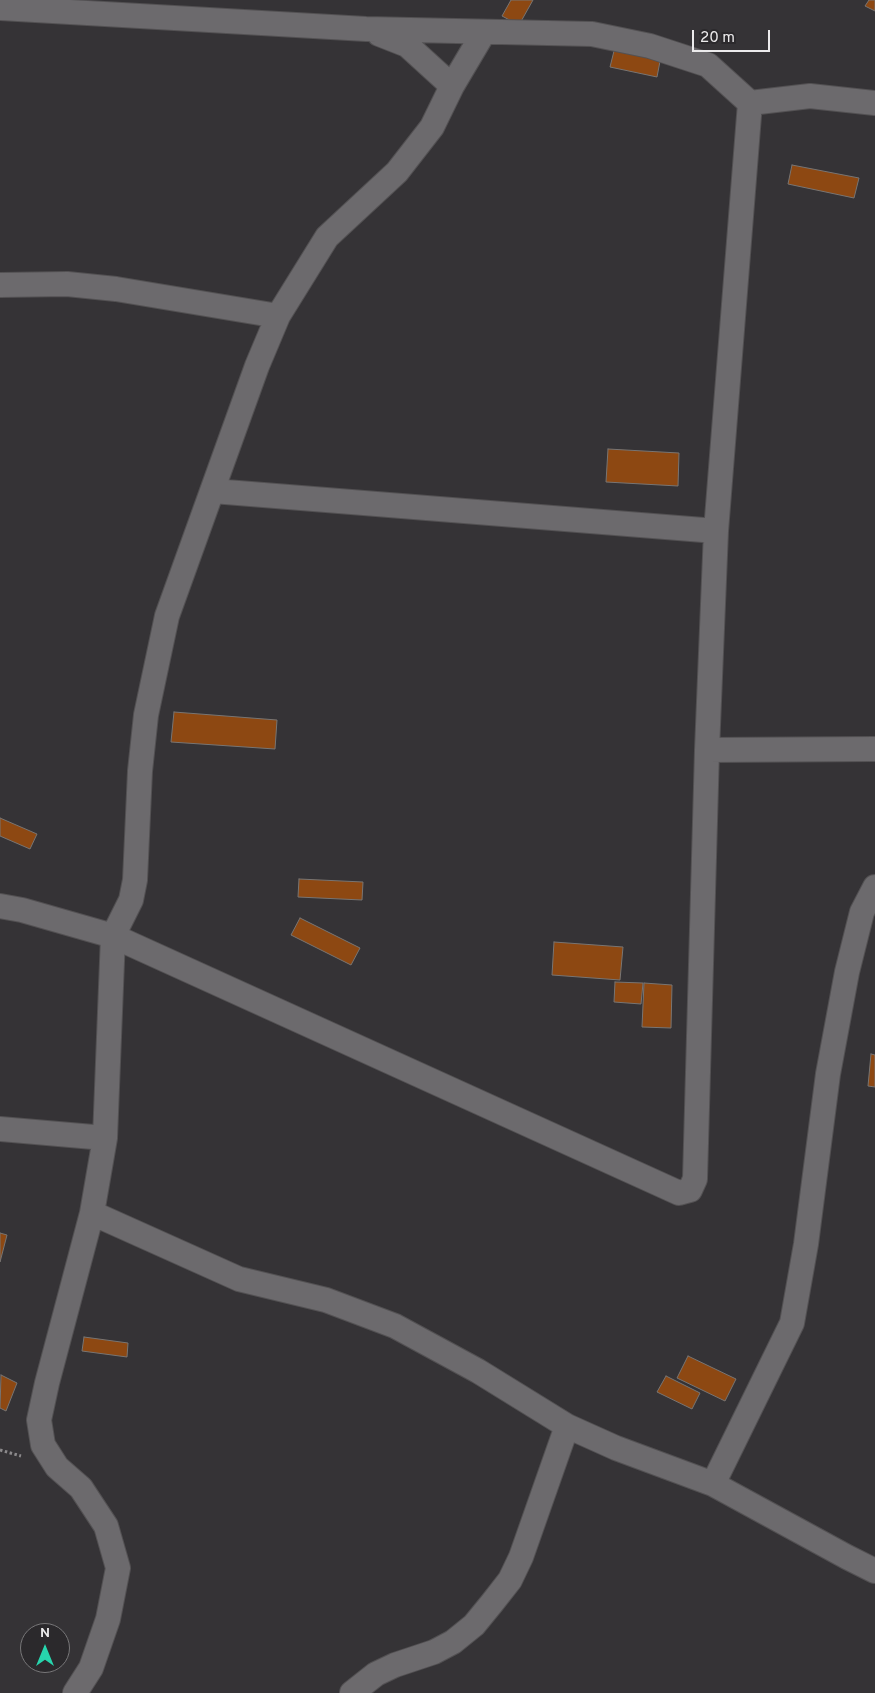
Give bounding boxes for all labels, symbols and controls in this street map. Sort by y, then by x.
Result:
scale bar [695,20,772,52]
text: 20 m [700,29,735,48]
north arrow [20,1623,70,1673]
text: N [40,1625,50,1642]

